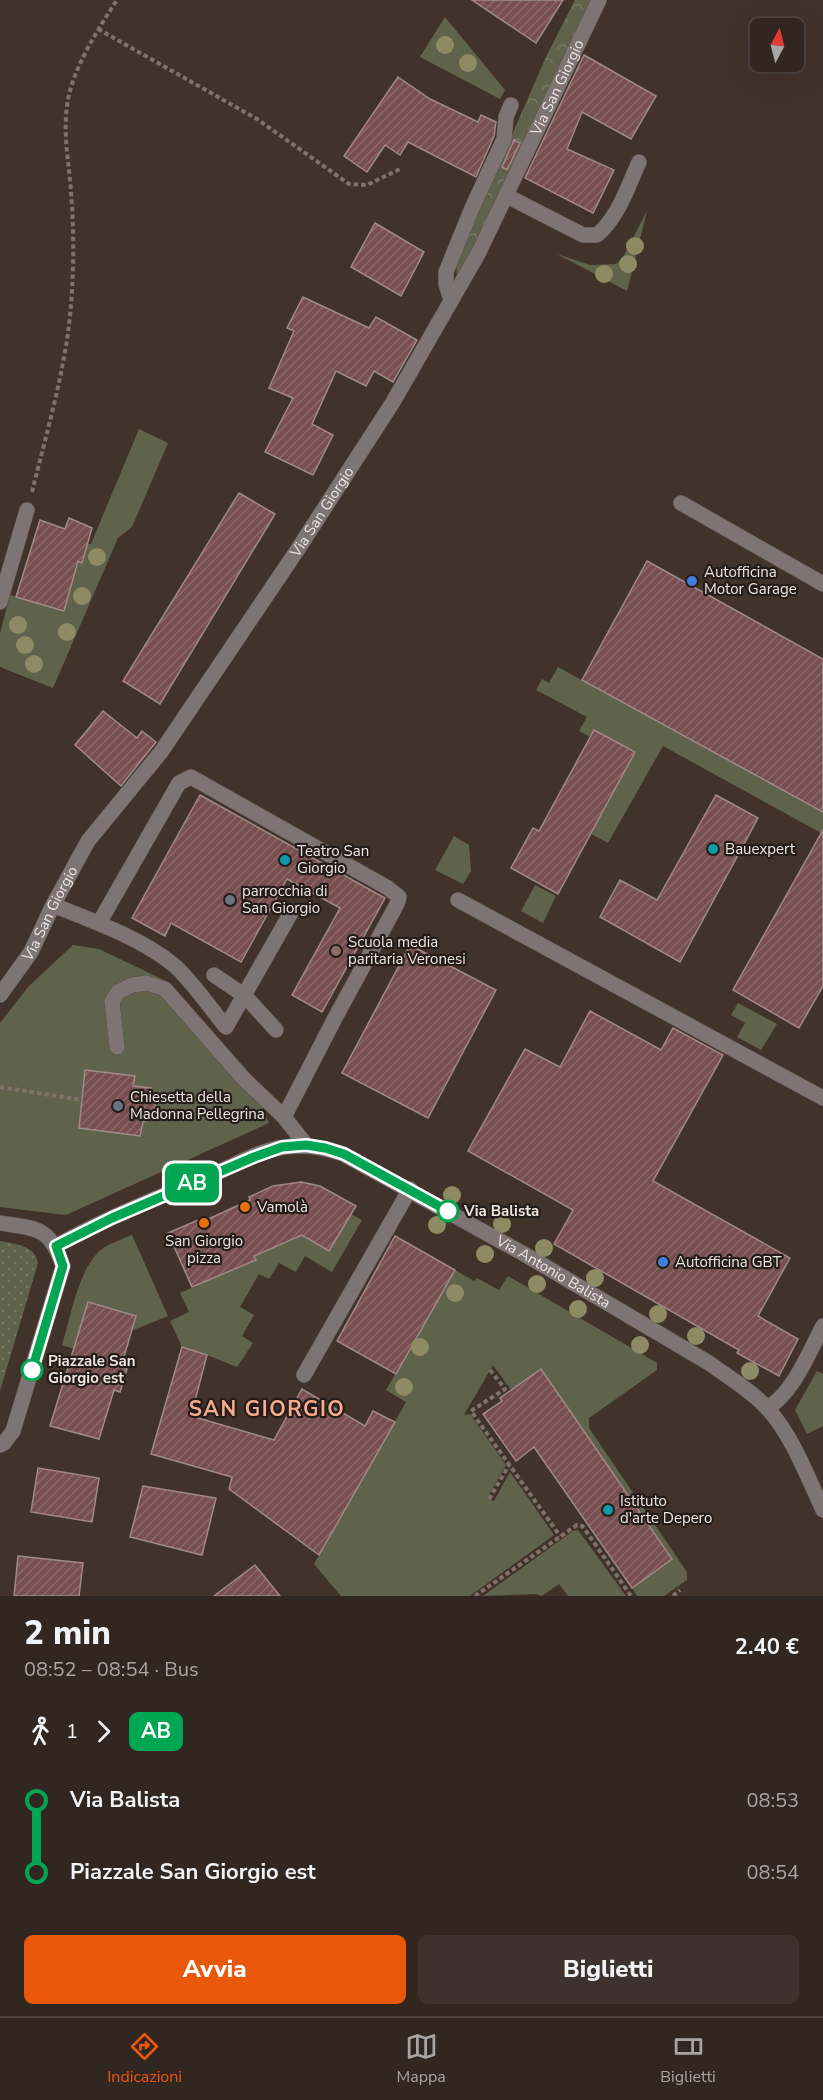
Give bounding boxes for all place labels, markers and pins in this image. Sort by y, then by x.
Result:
place label: Autofficina Motor Garage [704,562,797,599]
marker: Autofficina Motor Garage [685,574,699,588]
place label: Bauexpert [725,839,796,859]
place label: Teatro San Giorgio [297,841,369,878]
marker: Bauexpert [706,842,720,856]
marker: Teatro San Giorgio [278,853,292,867]
place label: parrocchia di San Giorgio [242,881,327,918]
marker: parrocchia di San Giorgio [223,893,237,907]
place label: Scuola media paritaria Veronesi [348,932,466,969]
marker: Scuola media paritaria Veronesi [329,944,343,958]
place label: Chiesetta della Madonna Pellegrina [130,1087,265,1124]
marker: Chiesetta della Madonna Pellegrina [111,1099,125,1113]
place label: Vamolà [256,1197,308,1217]
marker: Vamolà [238,1200,252,1214]
marker: Via Balista [437,1200,459,1222]
place label: Via Balista [463,1201,539,1221]
marker: San Giorgio pizza [197,1216,211,1230]
place label: San Giorgio pizza [165,1231,243,1268]
place label: Autofficina GBT [675,1252,782,1272]
marker: Autofficina GBT [656,1255,670,1269]
place label: Piazzale San Giorgio est [48,1351,136,1388]
marker: Piazzale San Giorgio est [21,1359,43,1381]
place label: Istituto d'arte Depero [620,1491,712,1528]
marker: Istituto d'arte Depero [601,1503,615,1517]

